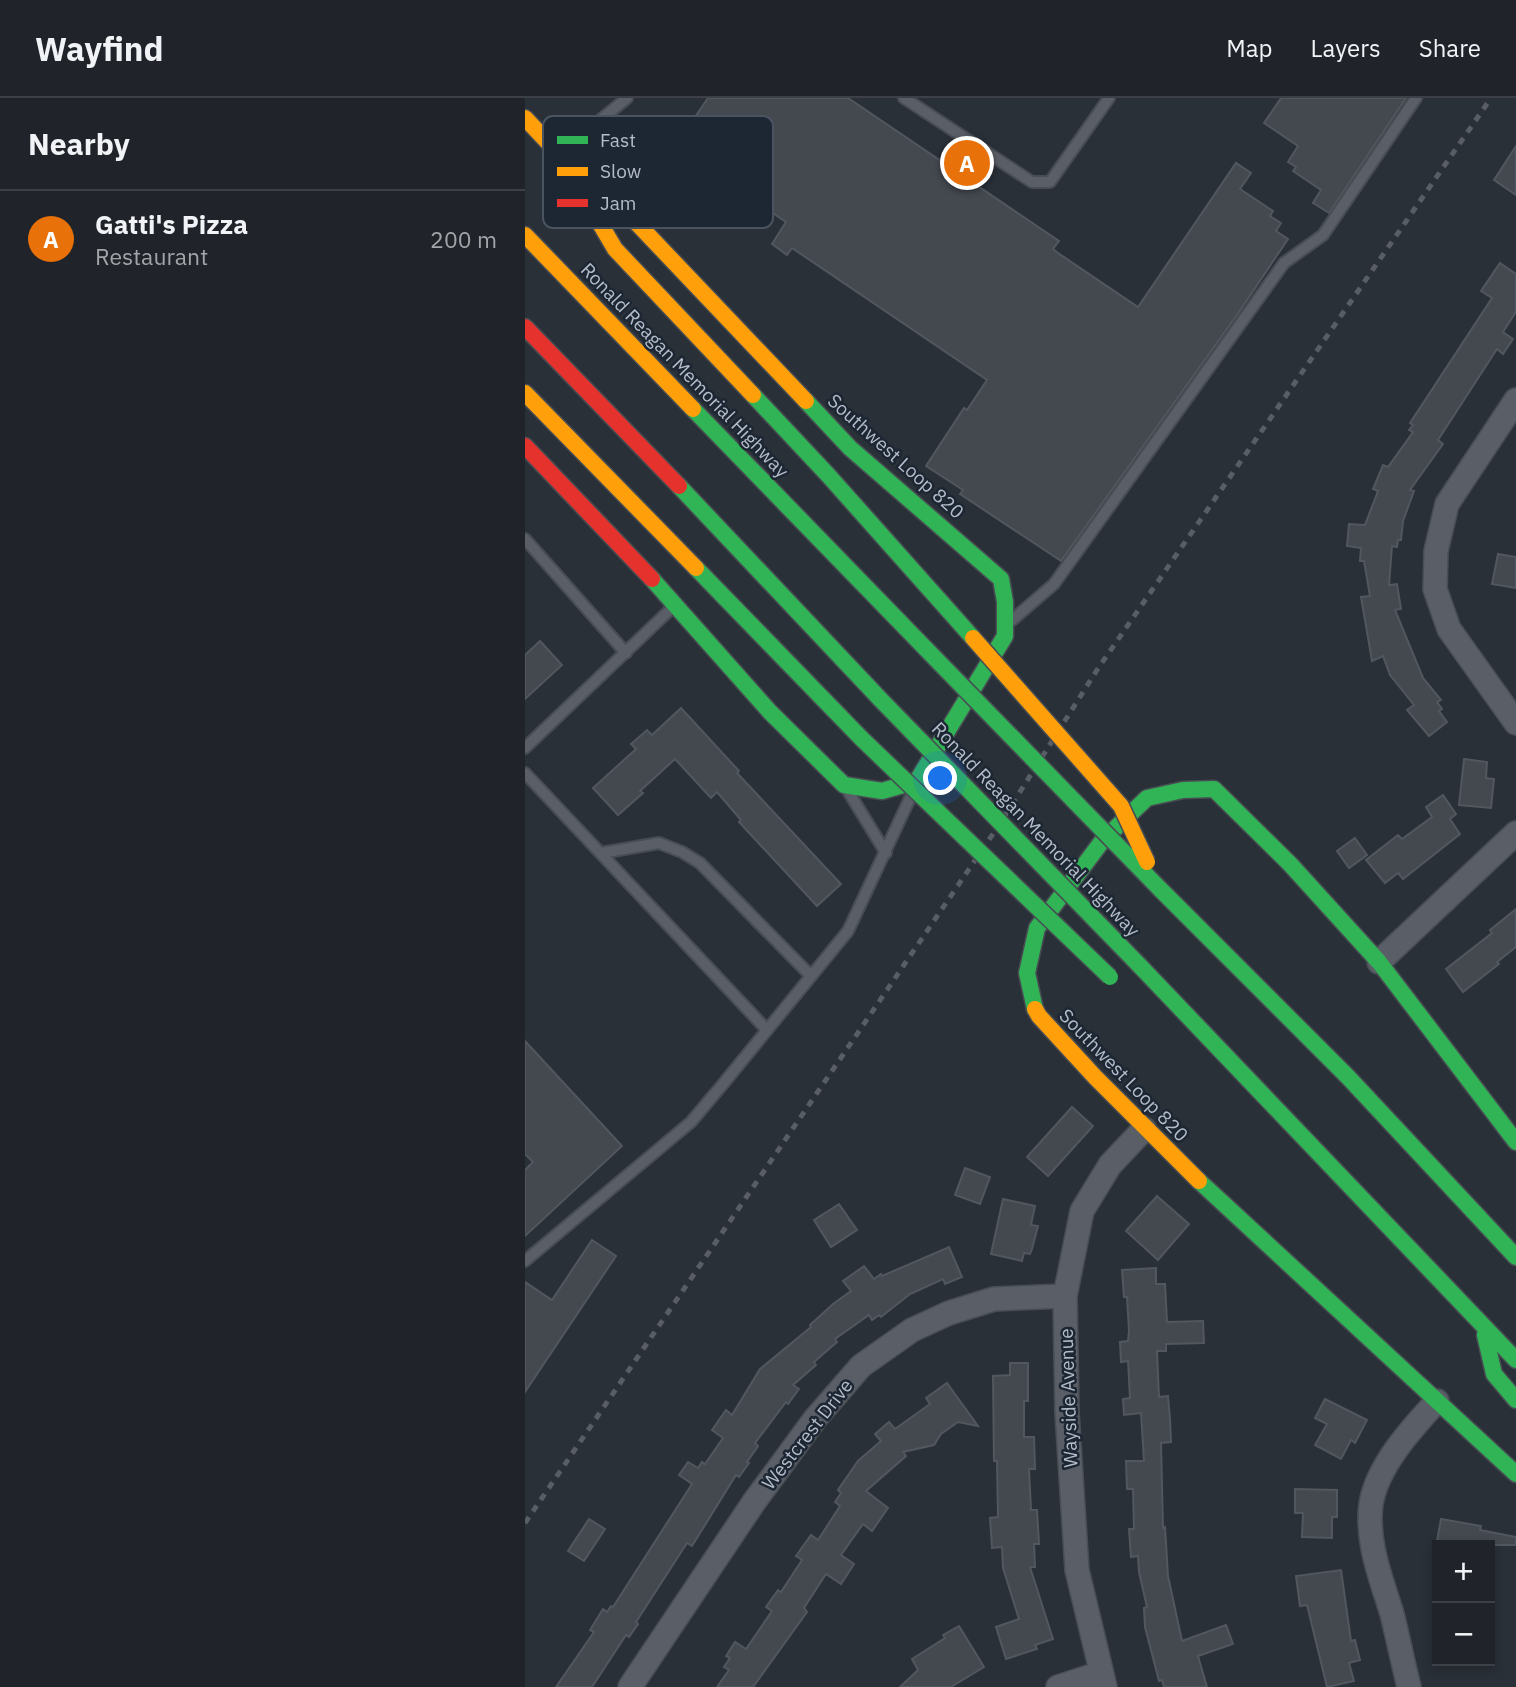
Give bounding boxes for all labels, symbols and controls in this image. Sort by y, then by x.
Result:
text: Wayfind [35,27,164,70]
text: Map [1226,32,1273,64]
text: Layers [1311,32,1381,64]
text: Share [1419,32,1481,64]
legend [543,116,773,228]
text: Nearby [28,124,130,163]
text: Fast [600,128,636,152]
pin: A [944,137,990,189]
text: Slow [600,159,641,183]
text: Jam [600,191,636,215]
text: Gatti's Pizza [95,207,248,241]
text: A [43,224,59,254]
text: 200 m [430,224,497,254]
text: Restaurant [95,241,208,271]
street label: Ronald Reagan Memorial Highway [576,258,795,483]
street label: Southwest Loop 820 [823,388,969,524]
street label: Ronald Reagan Memorial Highway [927,717,1146,942]
your location [923,761,957,795]
street label: Southwest Loop 820 [1054,1004,1194,1146]
street label: Wayside Avenue [1054,1328,1082,1468]
street label: Westcrest Drive [756,1374,858,1494]
map controls [1432,1540,1495,1666]
button: + [1432,1540,1495,1603]
button: − [1432,1603,1495,1666]

